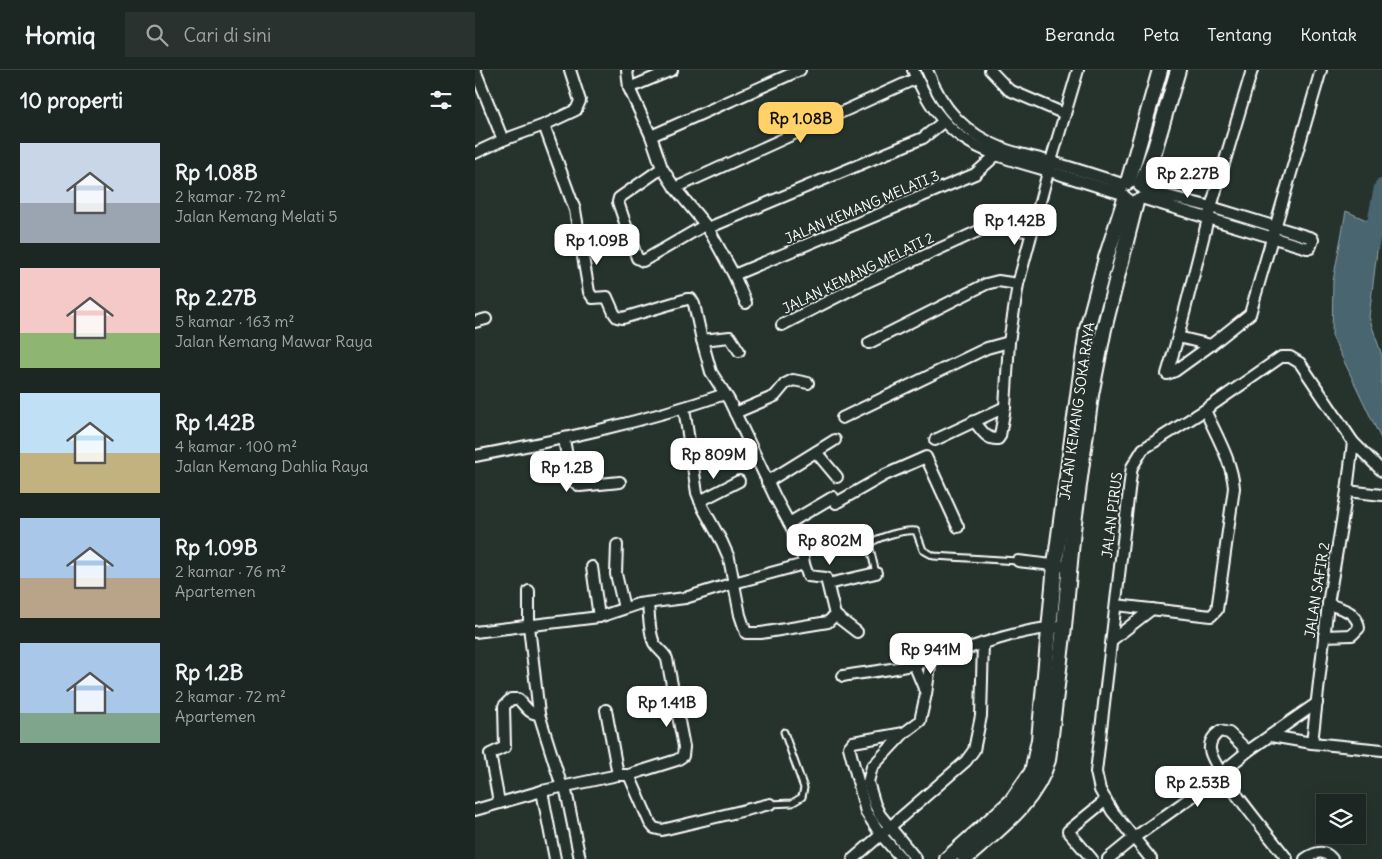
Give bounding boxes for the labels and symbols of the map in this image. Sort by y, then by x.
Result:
pin: Rp 1.08B [749,102,853,144]
pin: Rp 2.27B [1136,156,1240,199]
street label: JALAN KEMANG MELATI 3 [782,166,942,248]
pin: Rp 1.42B [963,204,1067,246]
pin: Rp 1.09B [545,224,649,266]
street label: JALAN KEMANG MELATI 2 [779,228,937,317]
street label: JALAN KEMANG SOKA RAYA [1056,321,1098,501]
pin: Rp 809M [668,438,760,480]
pin: Rp 1.2B [521,450,613,493]
street label: JALAN PIRUS [1098,471,1126,559]
pin: Rp 802M [784,524,876,566]
street label: JALAN SAFIR 2 [1301,541,1333,639]
pin: Rp 941M [885,632,977,675]
pin: Rp 1.41B [615,686,719,728]
pin: Rp 2.53B [1146,766,1250,808]

